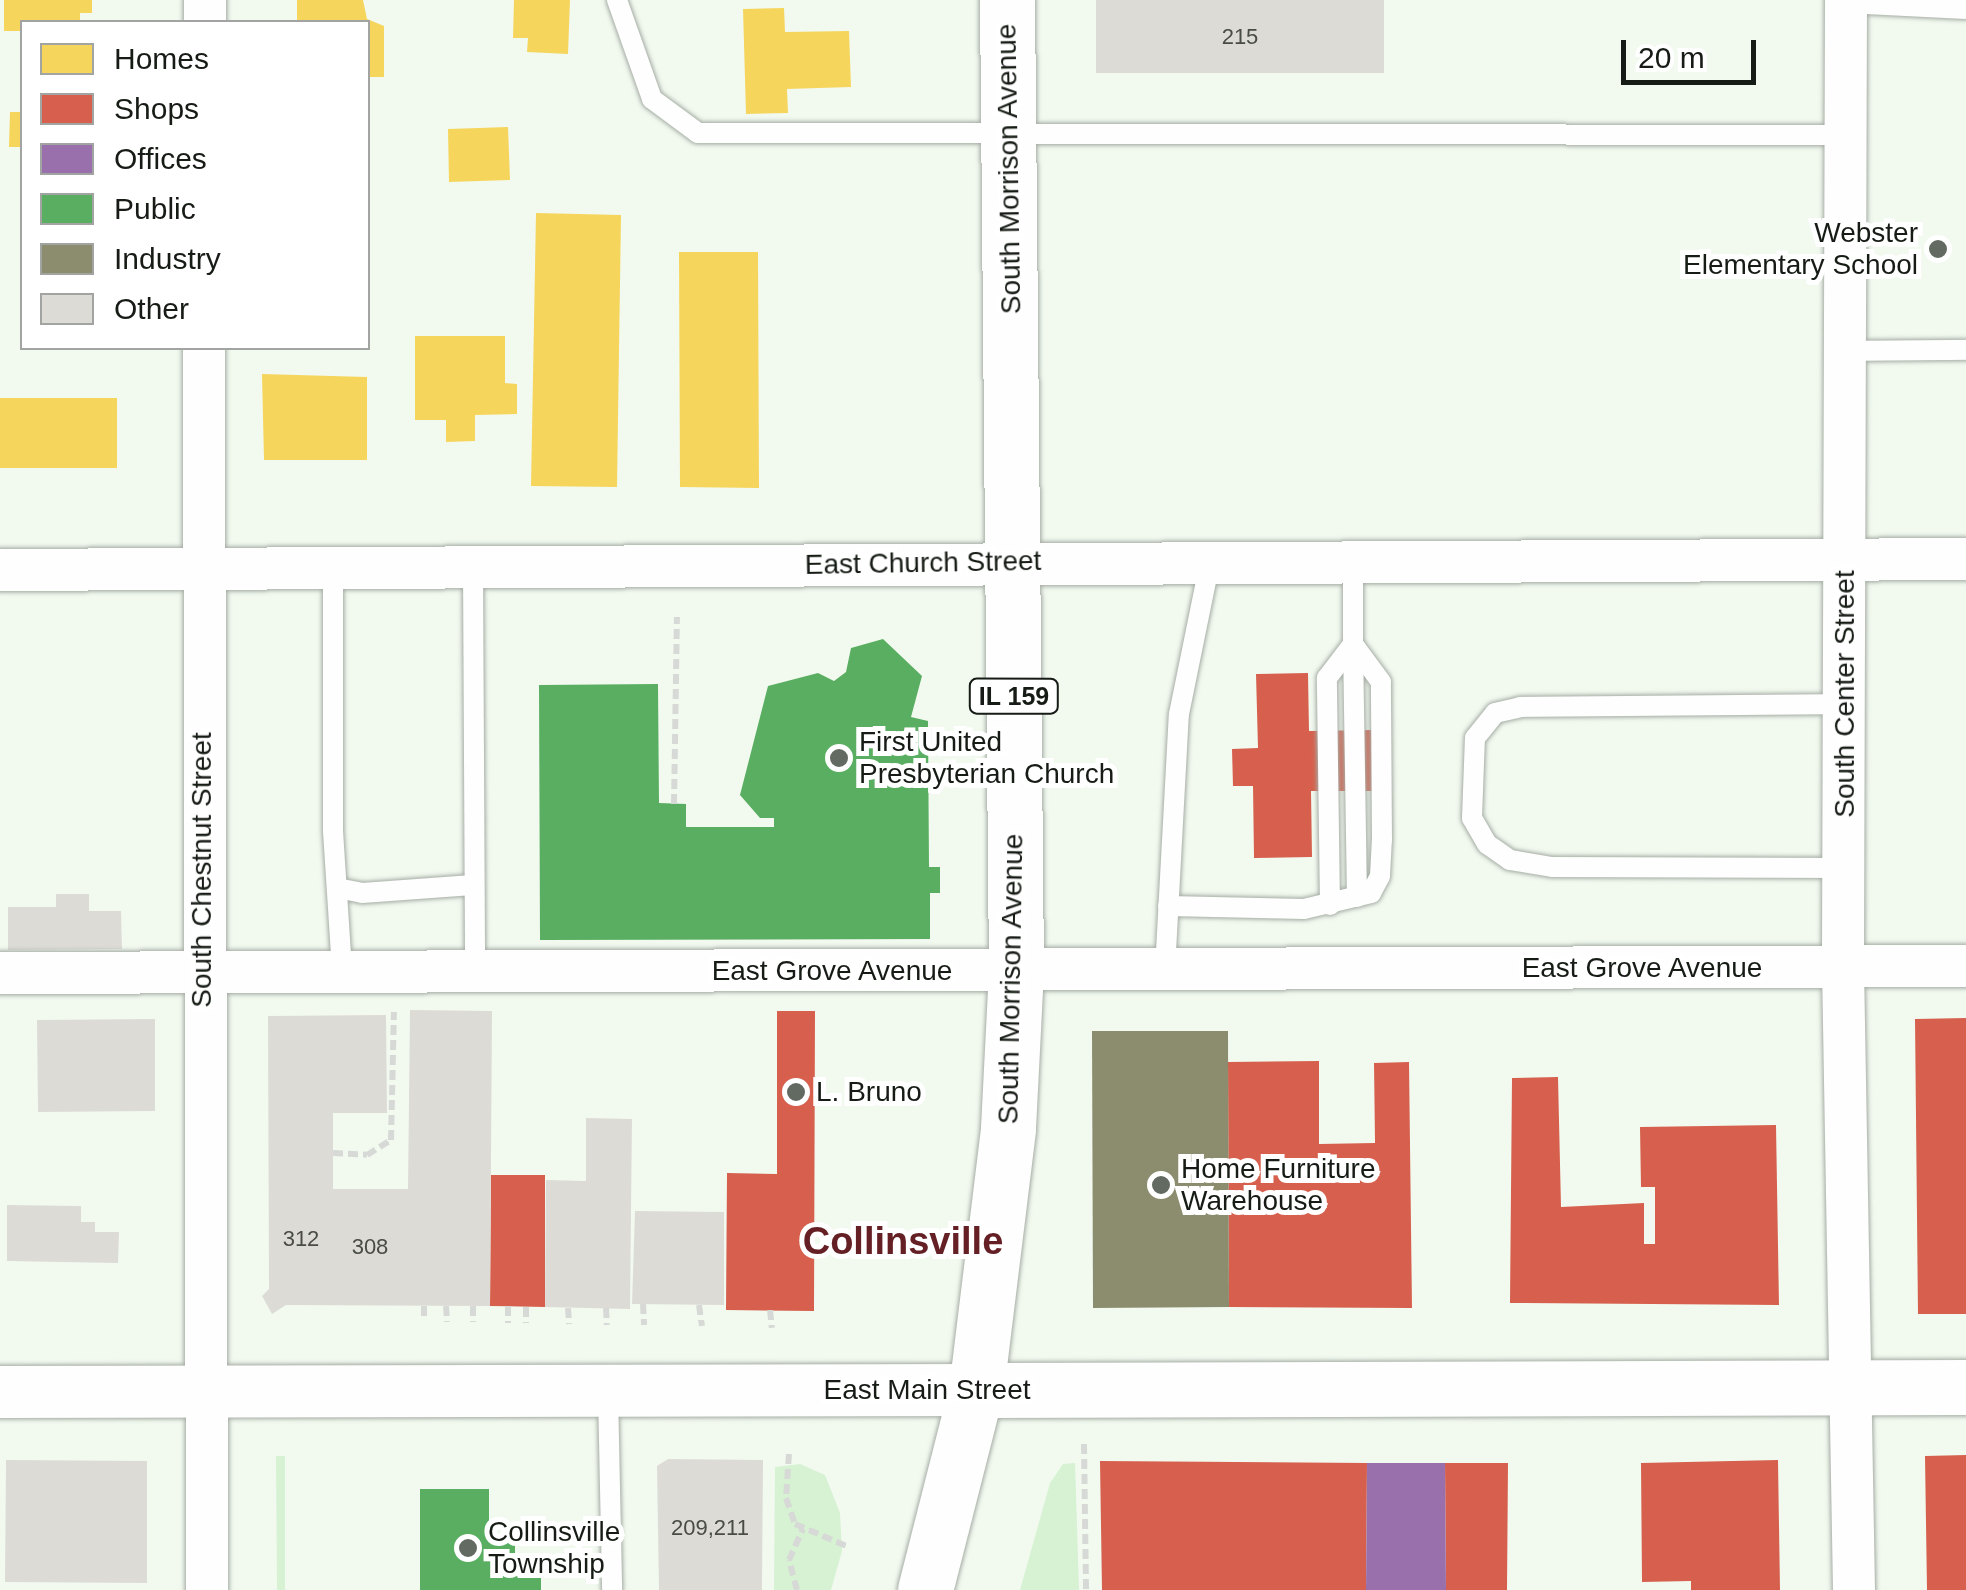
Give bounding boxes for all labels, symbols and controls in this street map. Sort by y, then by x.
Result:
legend [20,20,370,350]
scale bar [1626,20,1761,82]
street label: South Morrison Avenue [990,23,1028,315]
house number: 215 [1222,24,1258,50]
text: 20 m [1638,41,1705,74]
text: Homes [114,42,209,75]
text: Shops [114,92,199,125]
text: Offices [114,142,207,175]
text: Public [114,192,196,225]
place label: Webster Elementary School [1683,216,1918,282]
marker: Webster Elementary School [1927,238,1949,260]
text: Industry [114,242,221,275]
text: Other [114,292,189,325]
street label: East Church Street [804,544,1042,582]
street label: South Center Street [1828,570,1862,818]
road number: IL 159 [966,676,1062,716]
place label: First United Presbyterian Church [859,725,1114,791]
street label: South Chestnut Street [185,732,219,1008]
marker: First United Presbyterian Church [828,747,850,769]
street label: South Morrison Avenue [992,833,1030,1125]
street label: East Grove Avenue [1521,951,1763,985]
street label: East Grove Avenue [711,954,953,988]
place label: L. Bruno [816,1075,922,1109]
marker: L. Bruno [785,1081,807,1103]
place label: Home Furniture Warehouse [1181,1152,1376,1218]
marker: Home Furniture Warehouse [1150,1174,1172,1196]
district label: Collinsville [803,1219,1003,1265]
house number: 312 [283,1226,319,1252]
house number: 308 [352,1234,388,1260]
street label: East Main Street [824,1373,1030,1407]
place label: Collinsville Township [488,1515,620,1581]
house number: 209,211 [671,1515,749,1541]
marker: Collinsville Township [457,1537,479,1559]

